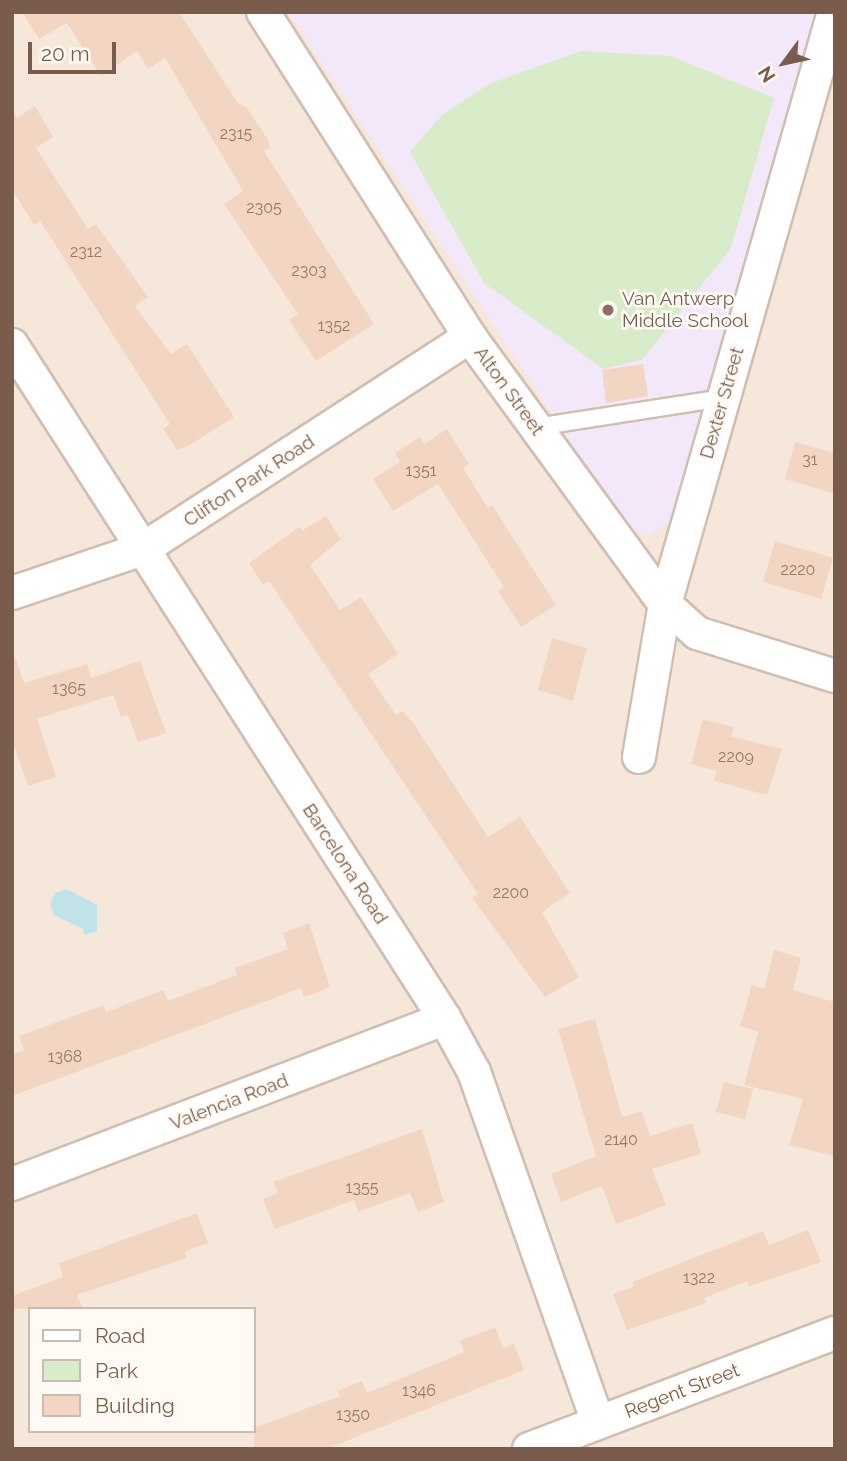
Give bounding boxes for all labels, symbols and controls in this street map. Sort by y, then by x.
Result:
scale bar [32,28,119,72]
north arrow [749,28,819,98]
text: 20 m [41,41,89,66]
text: N [753,62,780,87]
house number: 2315 [220,124,252,144]
house number: 2305 [246,198,282,218]
house number: 2312 [70,242,102,262]
house number: 2303 [291,261,327,281]
place label: Van Antwerp Middle School [622,288,748,332]
marker: Van Antwerp Middle School [600,302,616,318]
house number: 1352 [318,316,350,336]
street label: Alton Street [469,342,549,440]
street label: Dexter Street [695,344,749,462]
street label: Clifton Park Road [179,430,319,532]
house number: 31 [802,450,818,470]
house number: 1351 [406,461,436,481]
house number: 2220 [781,560,815,580]
house number: 1365 [52,679,86,699]
house number: 2209 [718,747,754,767]
street label: Barcelona Road [298,799,392,929]
house number: 2200 [493,883,529,903]
house number: 1368 [48,1047,82,1067]
street label: Valencia Road [167,1069,291,1135]
house number: 2140 [604,1130,638,1150]
house number: 1355 [346,1178,378,1198]
house number: 1322 [683,1268,715,1288]
legend [28,1307,256,1433]
text: Road [95,1323,145,1348]
text: Park [95,1358,138,1383]
street label: Regent Street [621,1359,743,1423]
house number: 1346 [402,1381,436,1401]
text: Building [95,1393,175,1418]
house number: 1350 [336,1405,370,1425]

